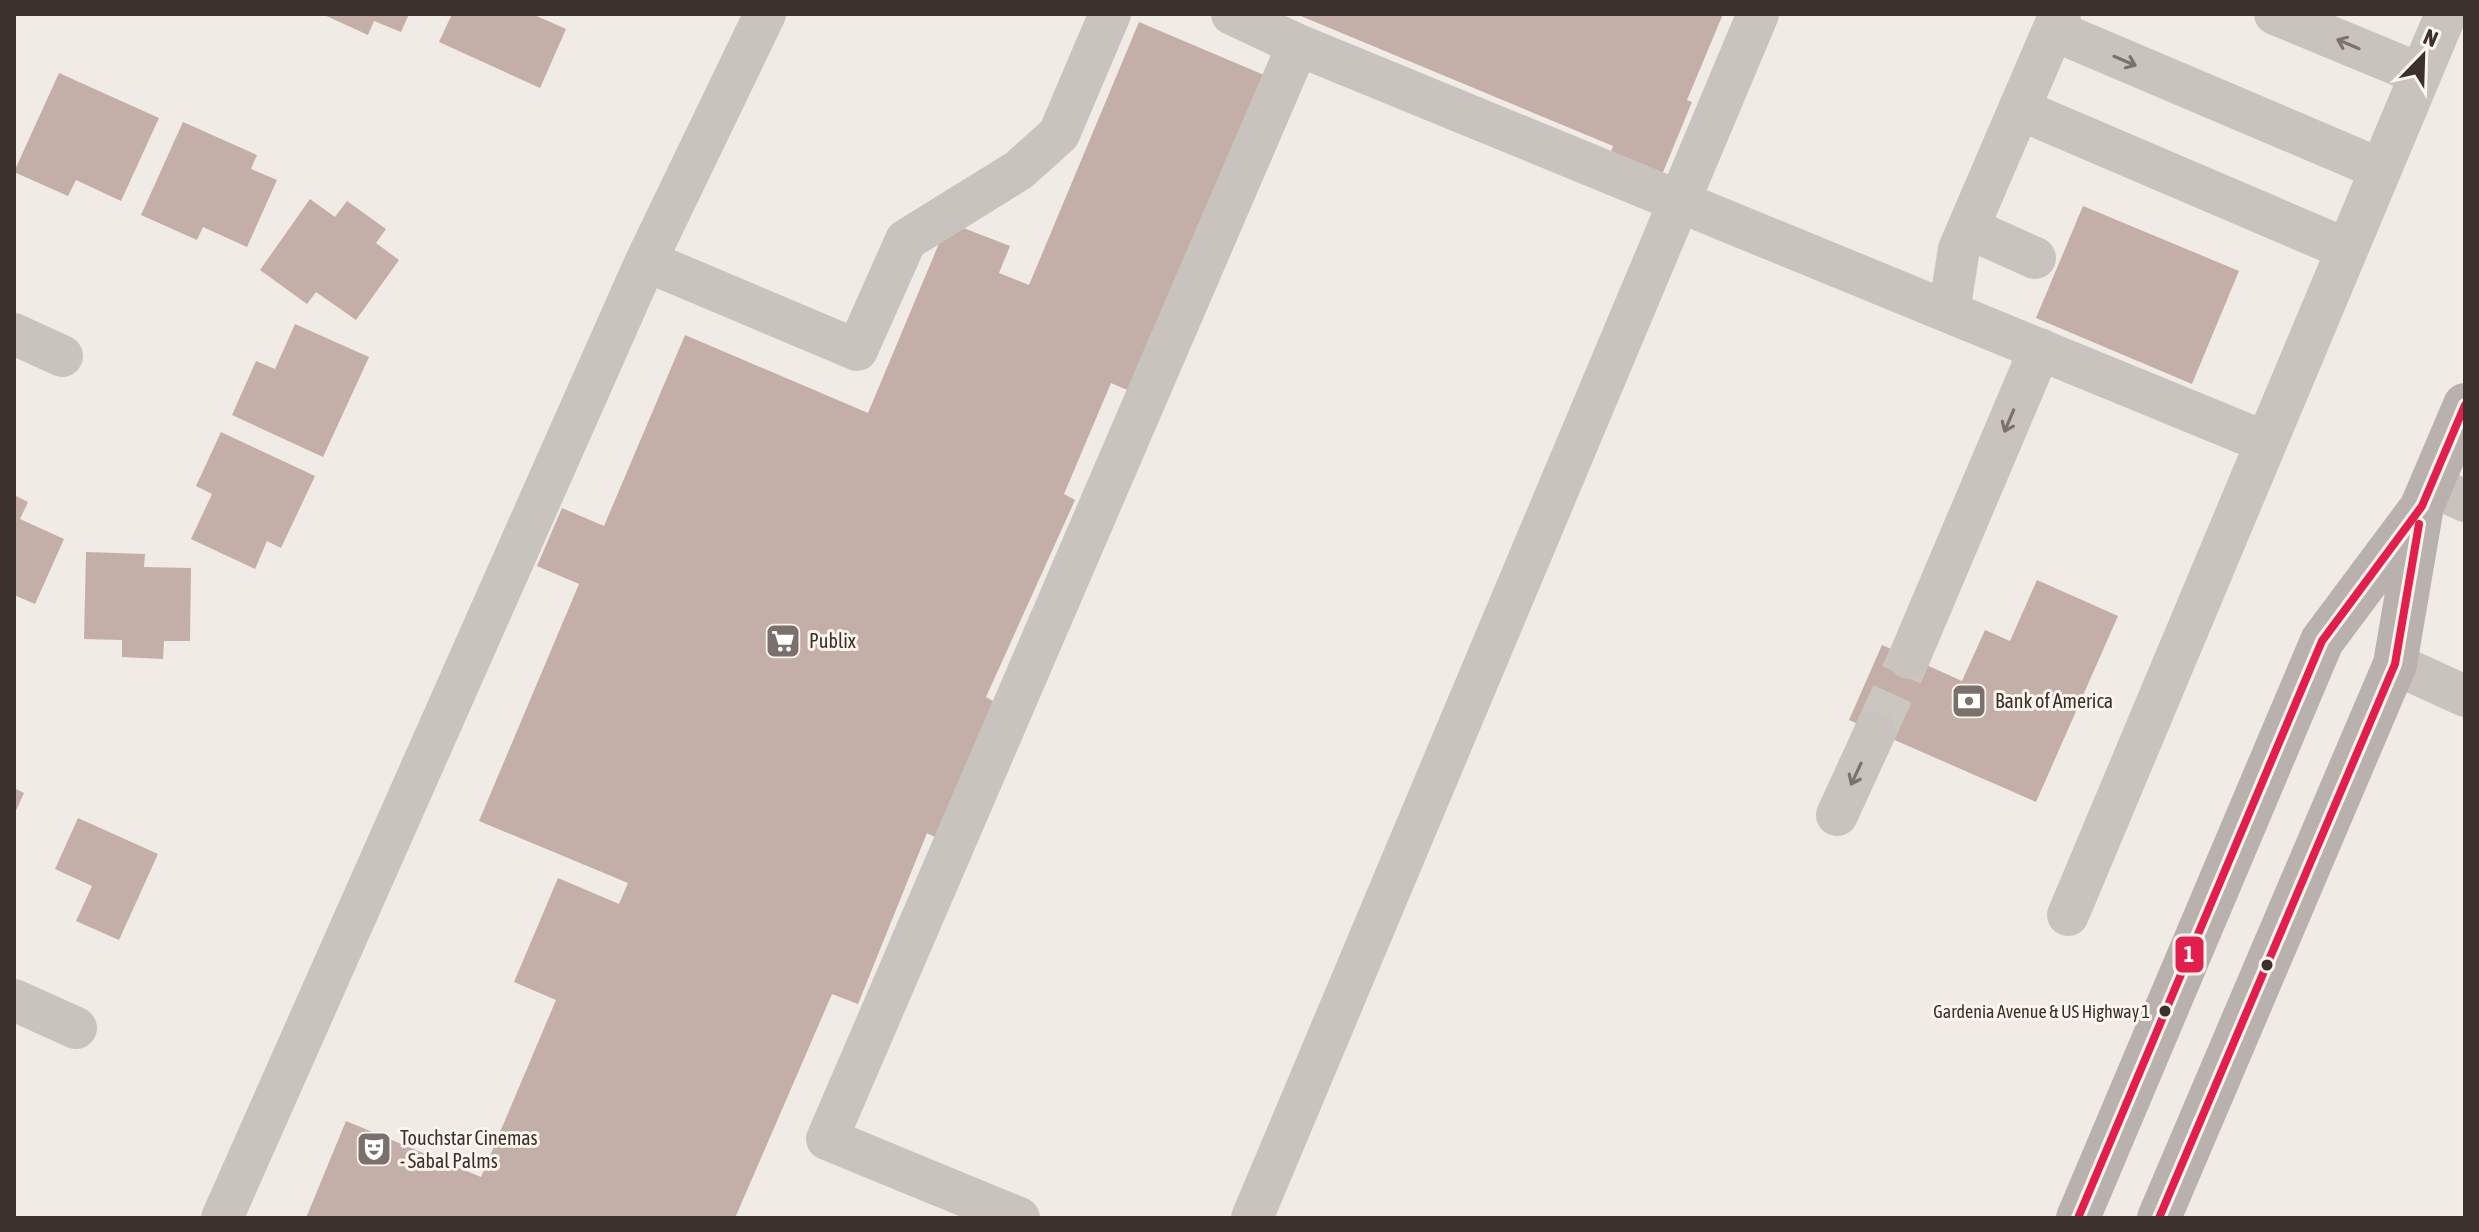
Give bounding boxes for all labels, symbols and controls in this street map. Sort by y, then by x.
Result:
north arrow [2383,16,2463,96]
text: N [2420,23,2442,52]
one-way arrow [2336,36,2361,51]
one-way arrow [2112,54,2137,69]
one-way arrow [2001,408,2016,433]
supermarket icon: Publix [764,622,802,660]
place label: Publix [809,629,856,652]
bank icon: Bank of America [1950,682,1988,720]
place label: Bank of America [1995,689,2113,712]
one-way arrow [1848,762,1863,786]
line badge: 1 [2174,935,2205,974]
text: 1 [2184,941,2194,967]
unlabelled marker [2259,957,2275,973]
place label: Gardenia Avenue & US Highway 1 [1933,1001,2150,1022]
marker: Gardenia Avenue & US Highway 1 [2157,1003,2173,1019]
place label: Touchstar Cinemas - Sabal Palms [400,1126,538,1172]
theatre icon: Touchstar Cinemas - Sabal Palms [355,1130,393,1168]

